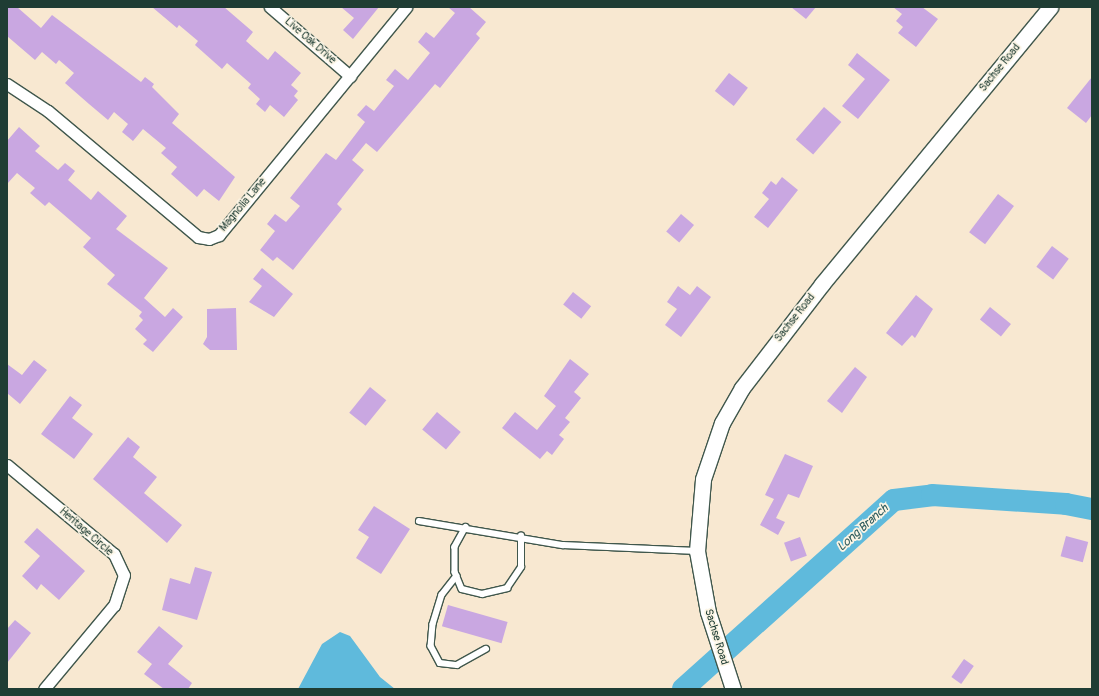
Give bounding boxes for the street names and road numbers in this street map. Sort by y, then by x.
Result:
street label: Live Oak Drive [282,15,338,67]
street label: Sachse Road [977,41,1023,95]
street label: Magnolia Lane [217,176,269,234]
street label: Sachse Road [772,291,818,345]
street label: Heritage Circle [56,505,116,559]
street label: Sachse Road [701,607,731,667]

